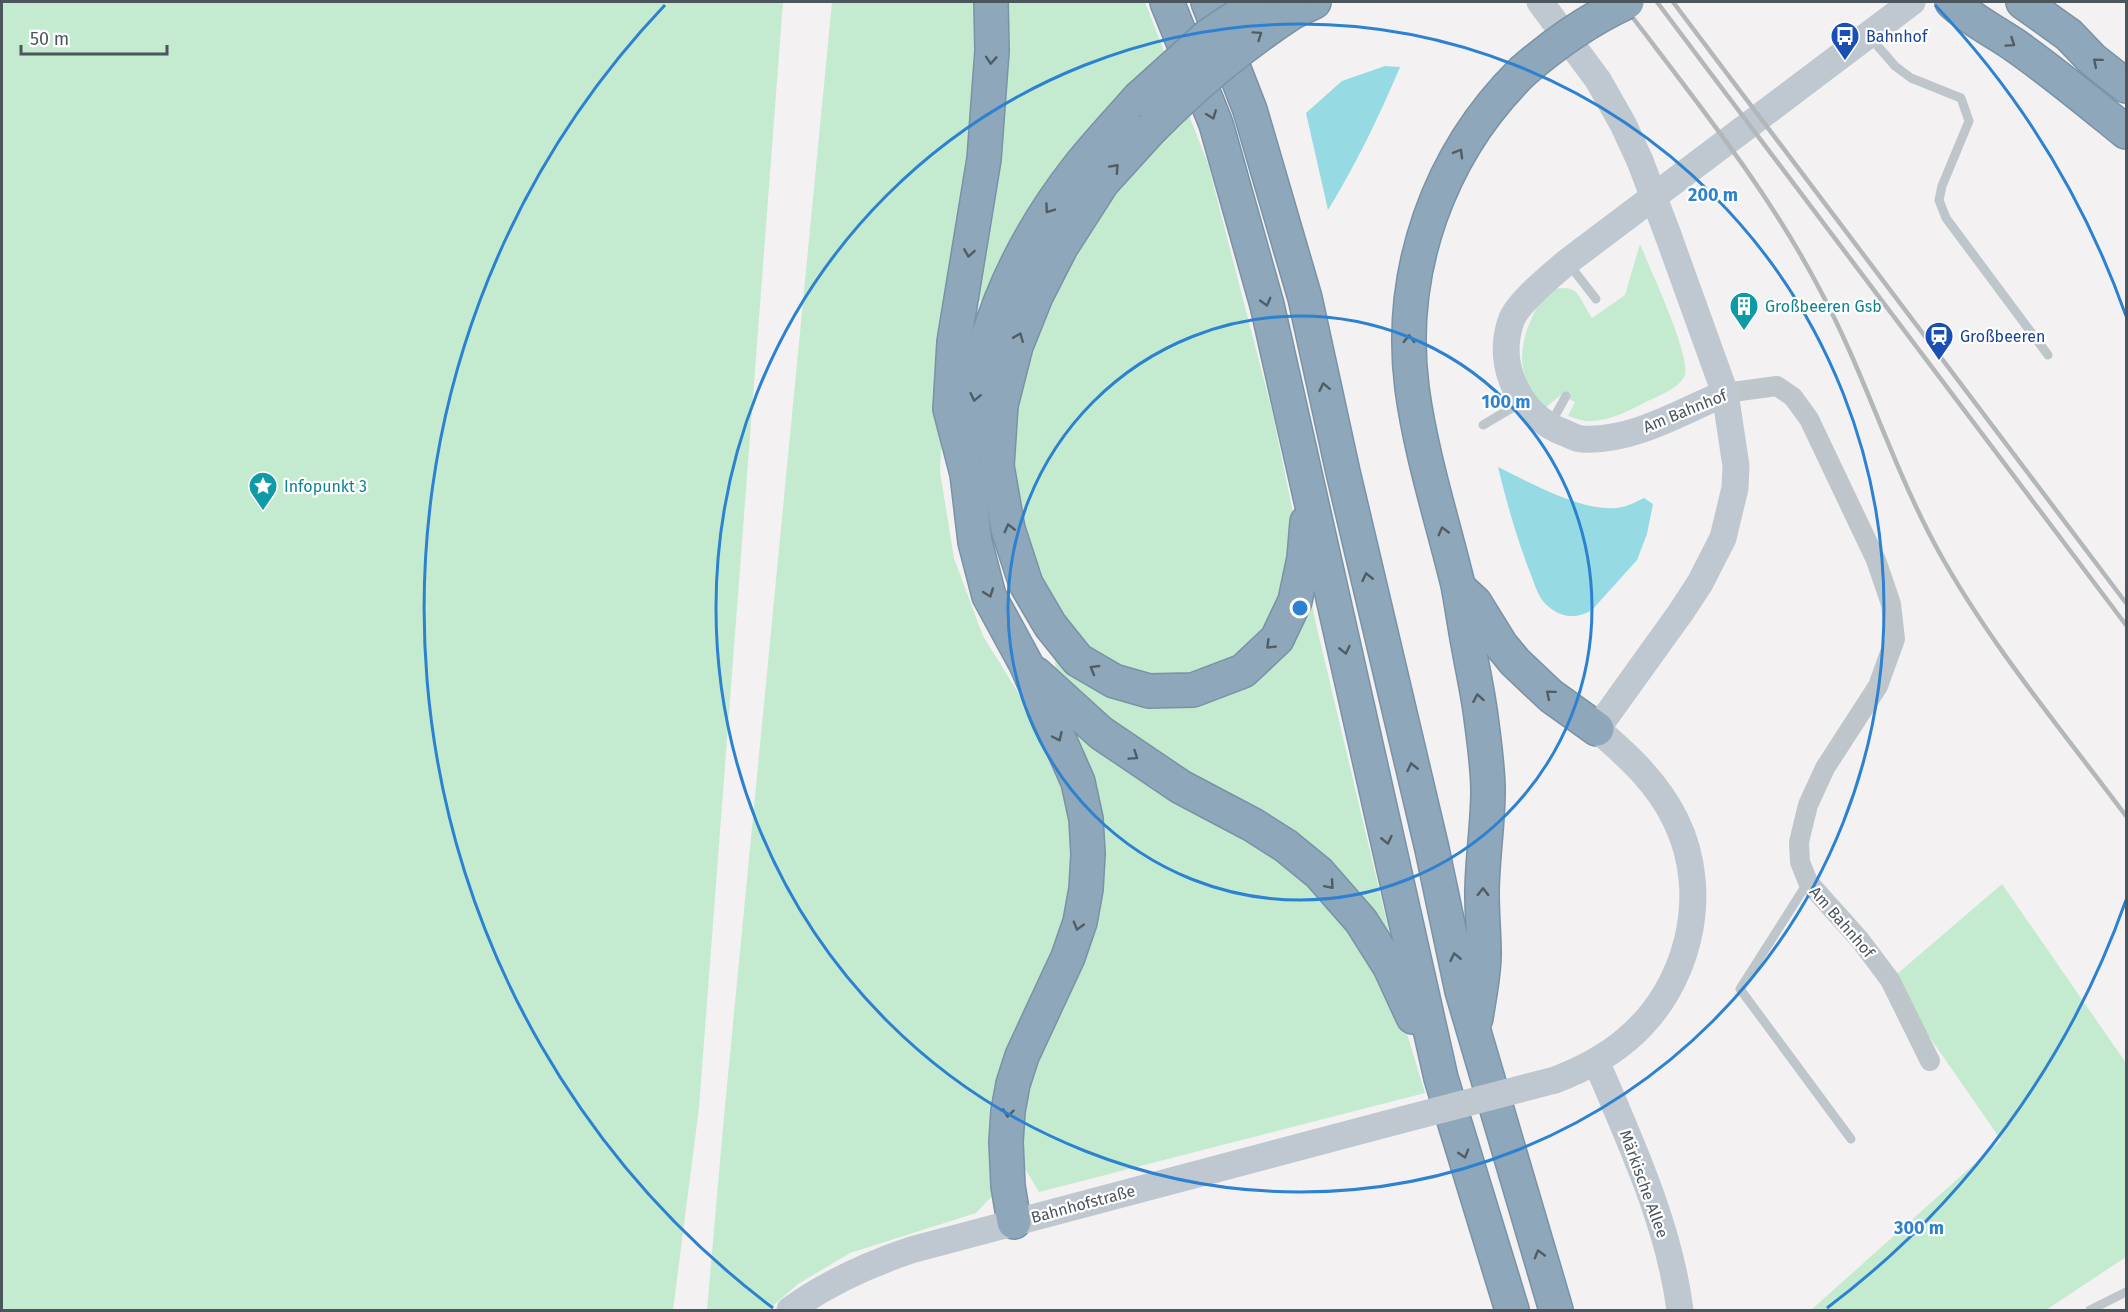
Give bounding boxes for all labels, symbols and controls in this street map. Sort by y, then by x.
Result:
scale bar [21,18,166,56]
bus stop icon: Bahnhof [1829,20,1861,62]
place label: Bahnhof [1866,27,1929,46]
text: 50 m [30,28,69,50]
one-way arrow [1251,31,1262,42]
one-way arrow [2004,36,2015,47]
one-way arrow [985,55,998,64]
one-way arrow [2093,58,2104,69]
one-way arrow [1205,108,1217,119]
one-way arrow [1452,149,1464,159]
one-way arrow [1108,164,1119,175]
text: 200 m [1688,184,1738,206]
one-way arrow [1045,203,1056,214]
one-way arrow [963,249,975,258]
building icon: Großbeeren Gsb [1728,290,1760,332]
one-way arrow [1258,297,1271,307]
place label: Großbeeren Gsb [1765,297,1882,316]
station icon: Großbeeren [1923,320,1955,362]
place label: Großbeeren [1960,327,2045,346]
one-way arrow [1012,332,1024,343]
one-way arrow [1403,334,1415,343]
one-way arrow [1318,382,1331,392]
street label: Am Bahnhof [1640,385,1731,436]
text: 100 m [1482,391,1530,413]
one-way arrow [969,392,982,402]
place icon: Infopunkt 3 [247,470,279,512]
place label: Infopunkt 3 [284,477,367,496]
one-way arrow [1003,523,1016,533]
one-way arrow [1438,526,1450,536]
one-way arrow [1362,572,1375,582]
one-way arrow [982,587,995,597]
centre of rings [1290,598,1310,618]
one-way arrow [1266,639,1277,649]
one-way arrow [1337,644,1350,654]
one-way arrow [1089,665,1100,676]
one-way arrow [1546,691,1557,702]
one-way arrow [1472,694,1484,703]
one-way arrow [1051,730,1063,741]
one-way arrow [1128,749,1139,760]
one-way arrow [1407,762,1420,772]
one-way arrow [1380,835,1393,845]
one-way arrow [1323,878,1334,889]
street label: Am Bahnhof [1806,882,1879,963]
one-way arrow [1476,888,1489,897]
one-way arrow [1073,920,1085,931]
one-way arrow [1449,953,1462,963]
one-way arrow [1002,1108,1015,1118]
street label: Märkische Allee [1616,1127,1672,1241]
one-way arrow [1457,1148,1469,1159]
street label: Bahnhofstraße [1029,1181,1137,1227]
text: 300 m [1893,1217,1944,1239]
one-way arrow [1534,1249,1546,1260]

